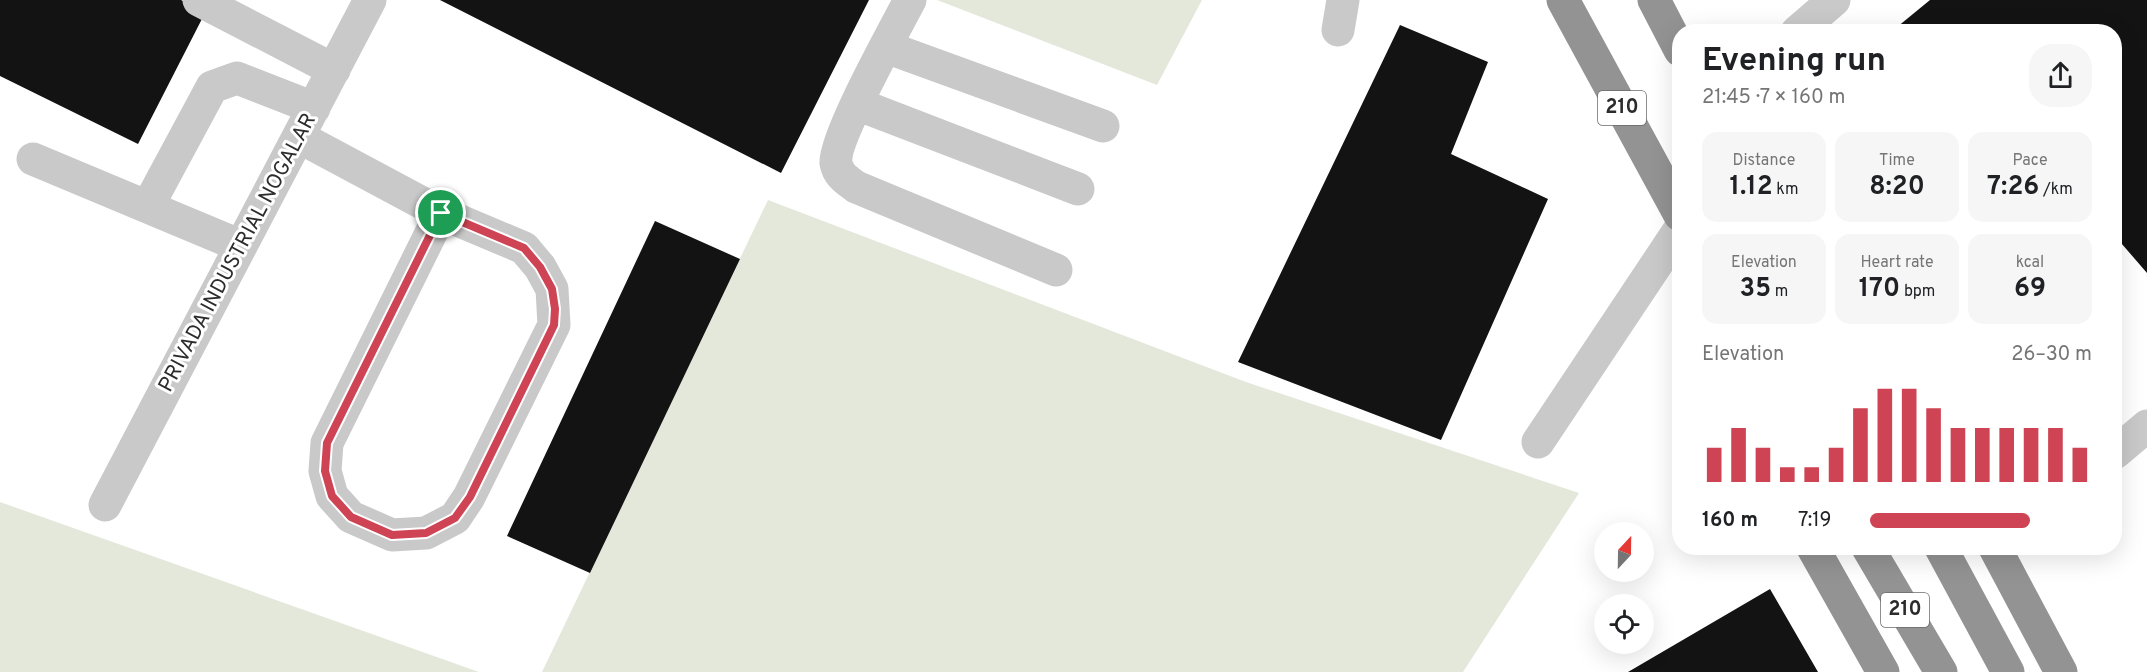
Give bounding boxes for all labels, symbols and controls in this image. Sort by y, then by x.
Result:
text: Evening run [1702,41,1886,83]
button: share [2029,44,2092,107]
text: 21:45 · 7 × 160 m [1702,85,1845,111]
road number: 210 [1598,91,1646,125]
street label: PRIVADA INDUSTRIAL NOGALAR [153,109,323,397]
text: Distance [1733,151,1795,171]
text: Time [1879,151,1915,171]
text: Pace [2012,151,2048,171]
text: 1.12 [1729,171,1773,204]
text: 8:20 [1869,171,1925,204]
text: 7:26 [1987,171,2039,204]
text: km [1773,180,1799,200]
text: /km [2039,180,2073,200]
pin [415,187,466,238]
icon: arrive [424,196,457,229]
text: Elevation [1731,253,1797,273]
text: Heart rate [1860,253,1934,273]
text: kcal [2016,253,2044,273]
text: 35 [1740,273,1771,306]
text: 170 [1859,273,1900,306]
text: 69 [2014,273,2046,306]
text: m [1771,282,1788,302]
text: bpm [1900,282,1935,302]
text: Elevation [1702,342,1784,368]
text: 26–30 m [2011,342,2092,368]
text: 160 m [1702,508,1758,534]
text: 7:19 [1798,508,1832,534]
north arrow [1594,522,1654,582]
map controls [1594,522,1654,654]
road number: 210 [1881,593,1929,627]
button: locate [1594,594,1654,654]

